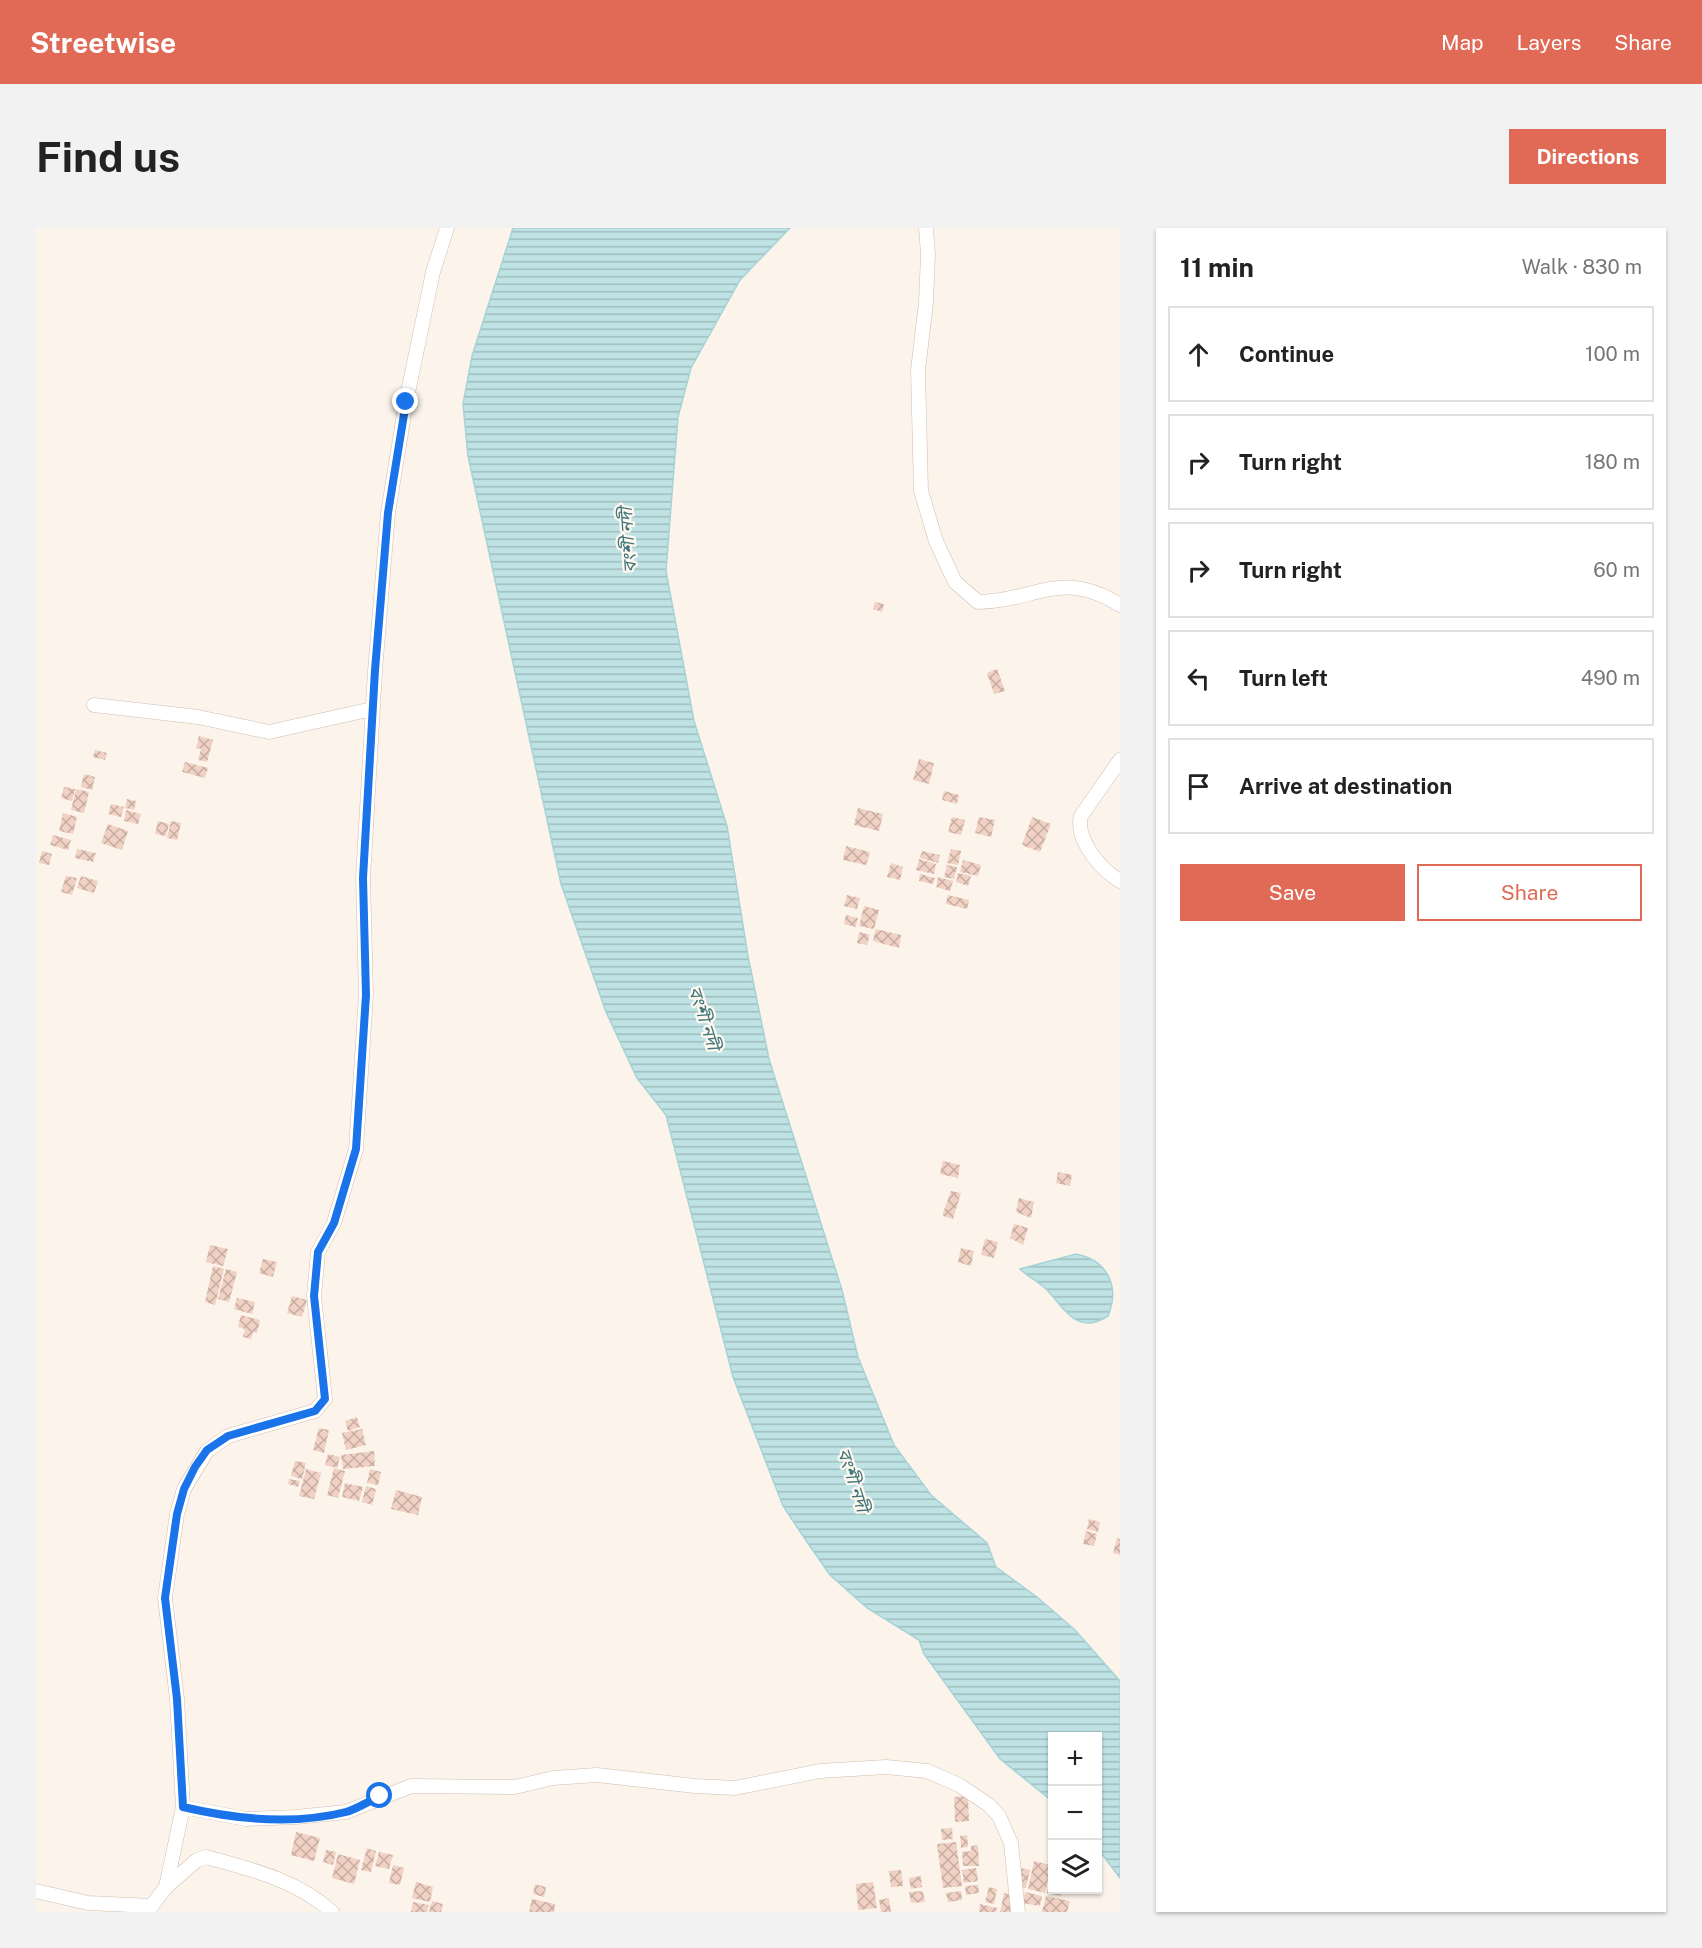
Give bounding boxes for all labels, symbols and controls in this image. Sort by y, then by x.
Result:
text: Streetwise [30,26,176,59]
text: Map [1441,30,1484,55]
text: Layers [1517,30,1581,55]
text: Share [1614,30,1672,55]
button: Directions [1509,129,1666,184]
text: Find us [36,132,180,181]
text: 11 min [1180,252,1254,283]
text: Walk · 830 m [1522,255,1642,279]
icon: ahead [1182,338,1215,371]
text: Continue [1239,341,1334,367]
text: 100 m [1585,342,1640,366]
route end [392,388,418,414]
icon: right [1182,446,1215,479]
text: Turn right [1239,449,1342,475]
text: 180 m [1585,450,1640,474]
water label: বংশী নদী [615,503,640,573]
icon: right [1182,554,1215,587]
text: Turn right [1239,557,1342,583]
text: 60 m [1593,558,1640,582]
icon: left [1182,662,1215,695]
text: Turn left [1239,665,1328,691]
text: 490 m [1581,666,1640,690]
icon: arrive [1182,770,1215,803]
text: Arrive at destination [1239,773,1452,799]
button: Save [1180,864,1405,921]
button: Share [1417,864,1642,921]
water label: বংশী নদী [684,983,726,1055]
water label: বংশী নদী [833,1445,875,1517]
map controls [1048,1732,1102,1894]
button: + [1048,1732,1102,1786]
route start [366,1782,392,1808]
button: − [1048,1786,1102,1840]
button: layers [1048,1840,1102,1894]

